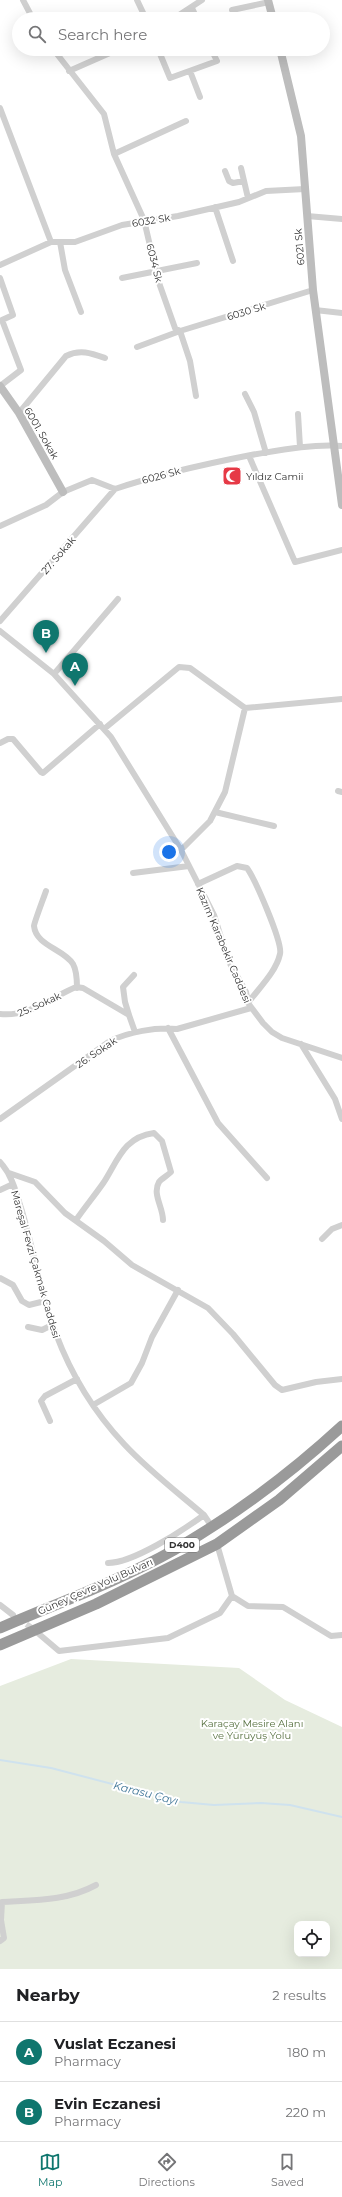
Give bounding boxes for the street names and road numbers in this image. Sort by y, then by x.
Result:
street label: 6032 Sk [131,211,171,230]
street label: 6021 Sk [291,228,308,266]
street label: 6034 Sk [143,242,166,284]
street label: 6030 Sk [225,299,267,323]
street label: 6001. Sokak [21,405,62,462]
street label: 6026 Sk [141,464,182,487]
street label: 27. Sokak [38,534,78,577]
street label: Kazım Karabekir Caddesi [193,885,254,1005]
street label: 25. Sokak [15,989,63,1020]
street label: 26. Sokak [73,1034,119,1071]
street label: Mareşal Fevzi Çakmak Caddesi [8,1189,63,1340]
road number: D400 [165,1538,199,1552]
street label: Güney Çevre Yolu Bulvarı [36,1555,155,1618]

